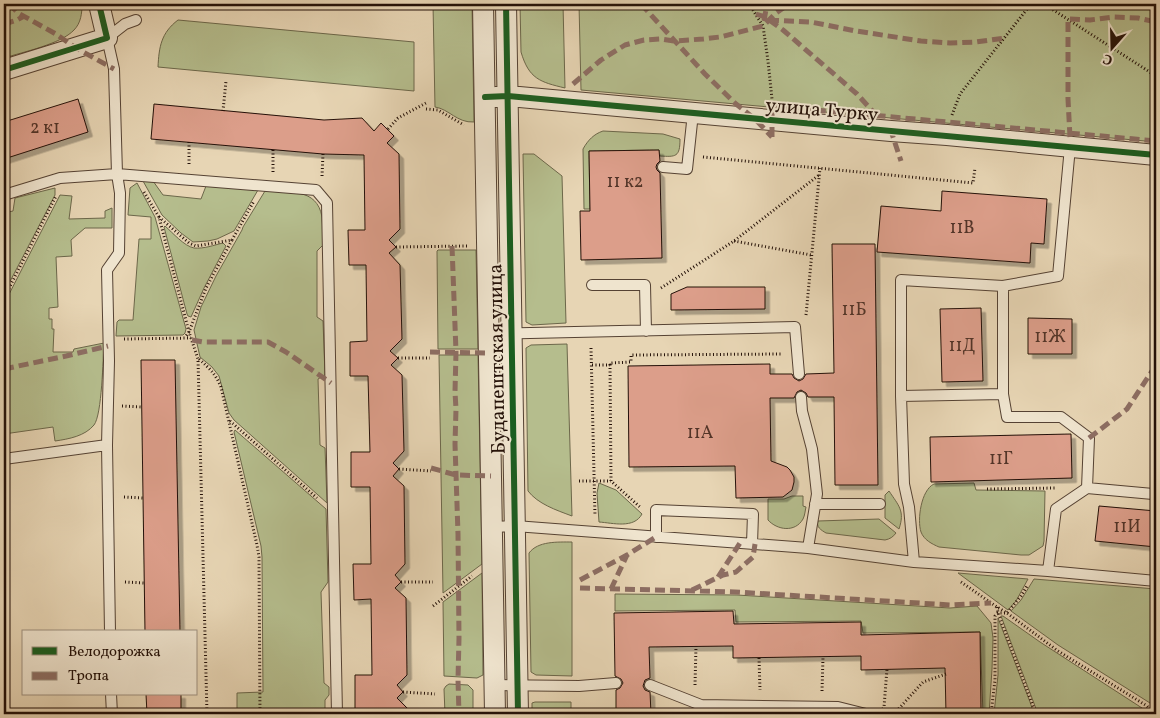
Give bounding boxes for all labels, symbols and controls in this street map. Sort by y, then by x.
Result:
north arrow [1088,22,1138,72]
text: С [1101,48,1116,69]
street label: улица Турку [764,92,880,130]
house number: 2 к1 [30,116,60,141]
house number: 11 к2 [607,170,643,195]
house number: 11В [949,216,975,241]
street label: Будапештская улица [482,263,514,454]
house number: 11Б [841,298,867,323]
house number: 11Ж [1034,325,1066,350]
house number: 11Д [948,334,976,359]
house number: 11А [687,421,714,446]
house number: 11Г [989,447,1013,472]
house number: 11И [1113,515,1141,540]
legend [22,630,198,696]
text: Велодорожка [68,642,161,663]
text: Тропа [68,666,109,687]

